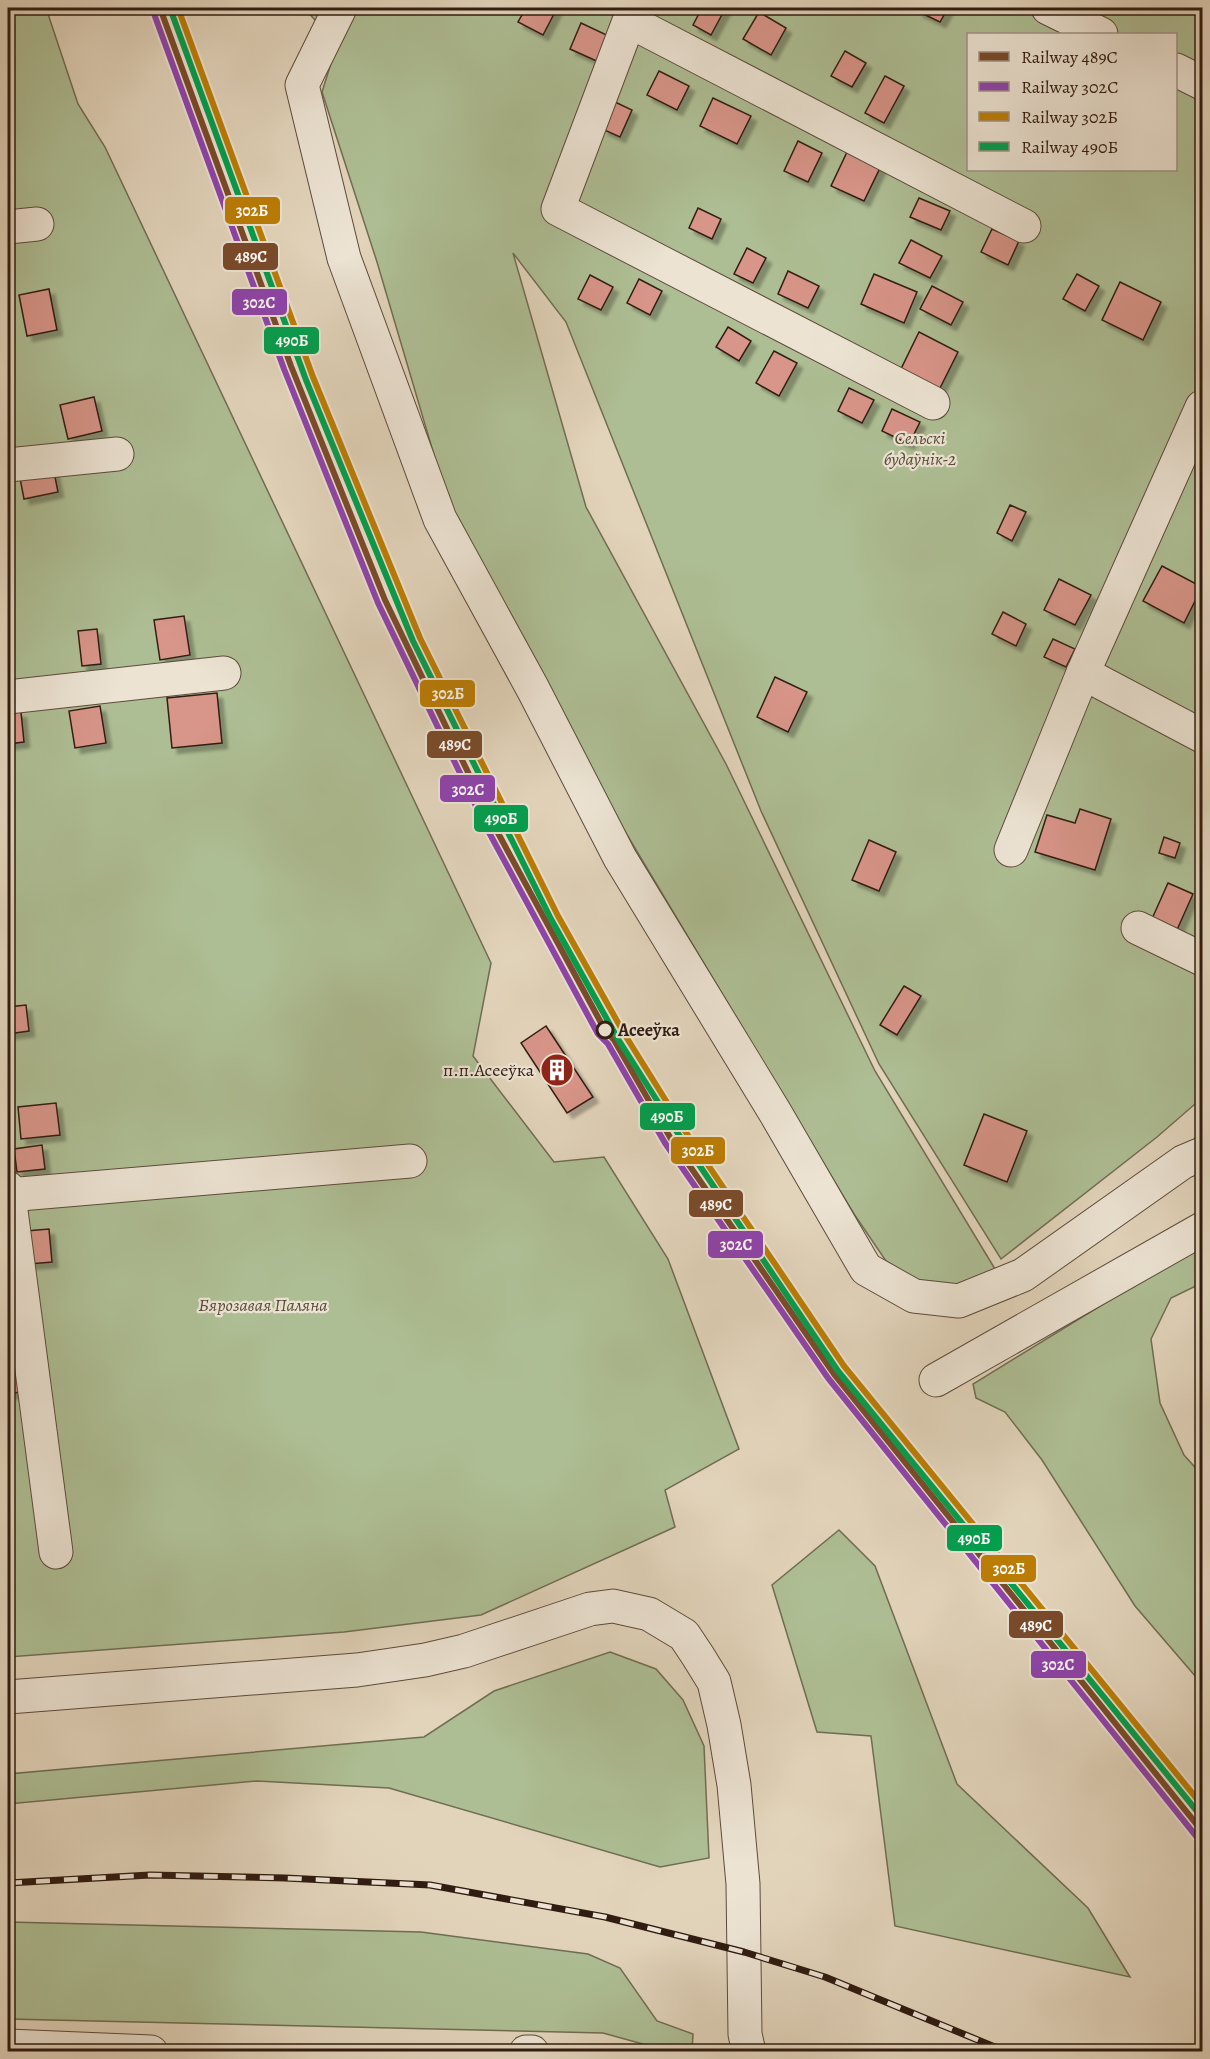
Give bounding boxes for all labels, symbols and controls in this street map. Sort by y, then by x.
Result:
legend [967,33,1177,171]
text: Railway 489С [1021,45,1118,69]
text: Railway 302С [1021,75,1118,99]
text: Railway 302Б [1021,105,1118,129]
text: Railway 490Б [1021,135,1118,159]
line badge: 302Б [224,196,281,225]
text: 302Б [236,200,268,222]
line badge: 489С [222,242,279,271]
text: 489С [235,246,267,268]
line badge: 302С [231,288,288,316]
text: 302С [243,292,275,314]
line badge: 490Б [263,326,320,355]
text: 490Б [275,330,309,352]
park label: Сельскі будаўнік-2 [884,426,956,471]
line badge: 302Б [419,679,476,708]
text: 302Б [432,683,464,705]
line badge: 489С [426,730,483,759]
text: 489С [439,734,471,756]
line badge: 302С [439,774,496,803]
text: 302С [452,779,484,801]
line badge: 490Б [473,804,529,833]
text: 490Б [484,808,518,830]
place label: Асееўка [617,1018,680,1042]
marker: Асееўка [596,1021,614,1039]
building icon: п.п.Асееўка [539,1052,575,1088]
place label: п.п.Асееўка [443,1058,535,1082]
line badge: 490Б [639,1102,696,1131]
text: 490Б [650,1106,684,1128]
line badge: 302Б [670,1136,726,1165]
text: 302Б [682,1140,714,1162]
line badge: 489С [688,1189,744,1218]
text: 489С [700,1194,732,1216]
line badge: 302С [707,1230,764,1259]
text: 302С [720,1234,752,1256]
park label: Бярозавая Паляна [198,1293,328,1317]
line badge: 490Б [946,1524,1003,1552]
text: 490Б [957,1528,991,1550]
line badge: 302Б [980,1554,1037,1583]
text: 302Б [993,1558,1025,1580]
line badge: 489С [1008,1610,1064,1639]
text: 489С [1020,1615,1052,1637]
line badge: 302С [1030,1650,1087,1679]
text: 302С [1042,1654,1074,1676]

